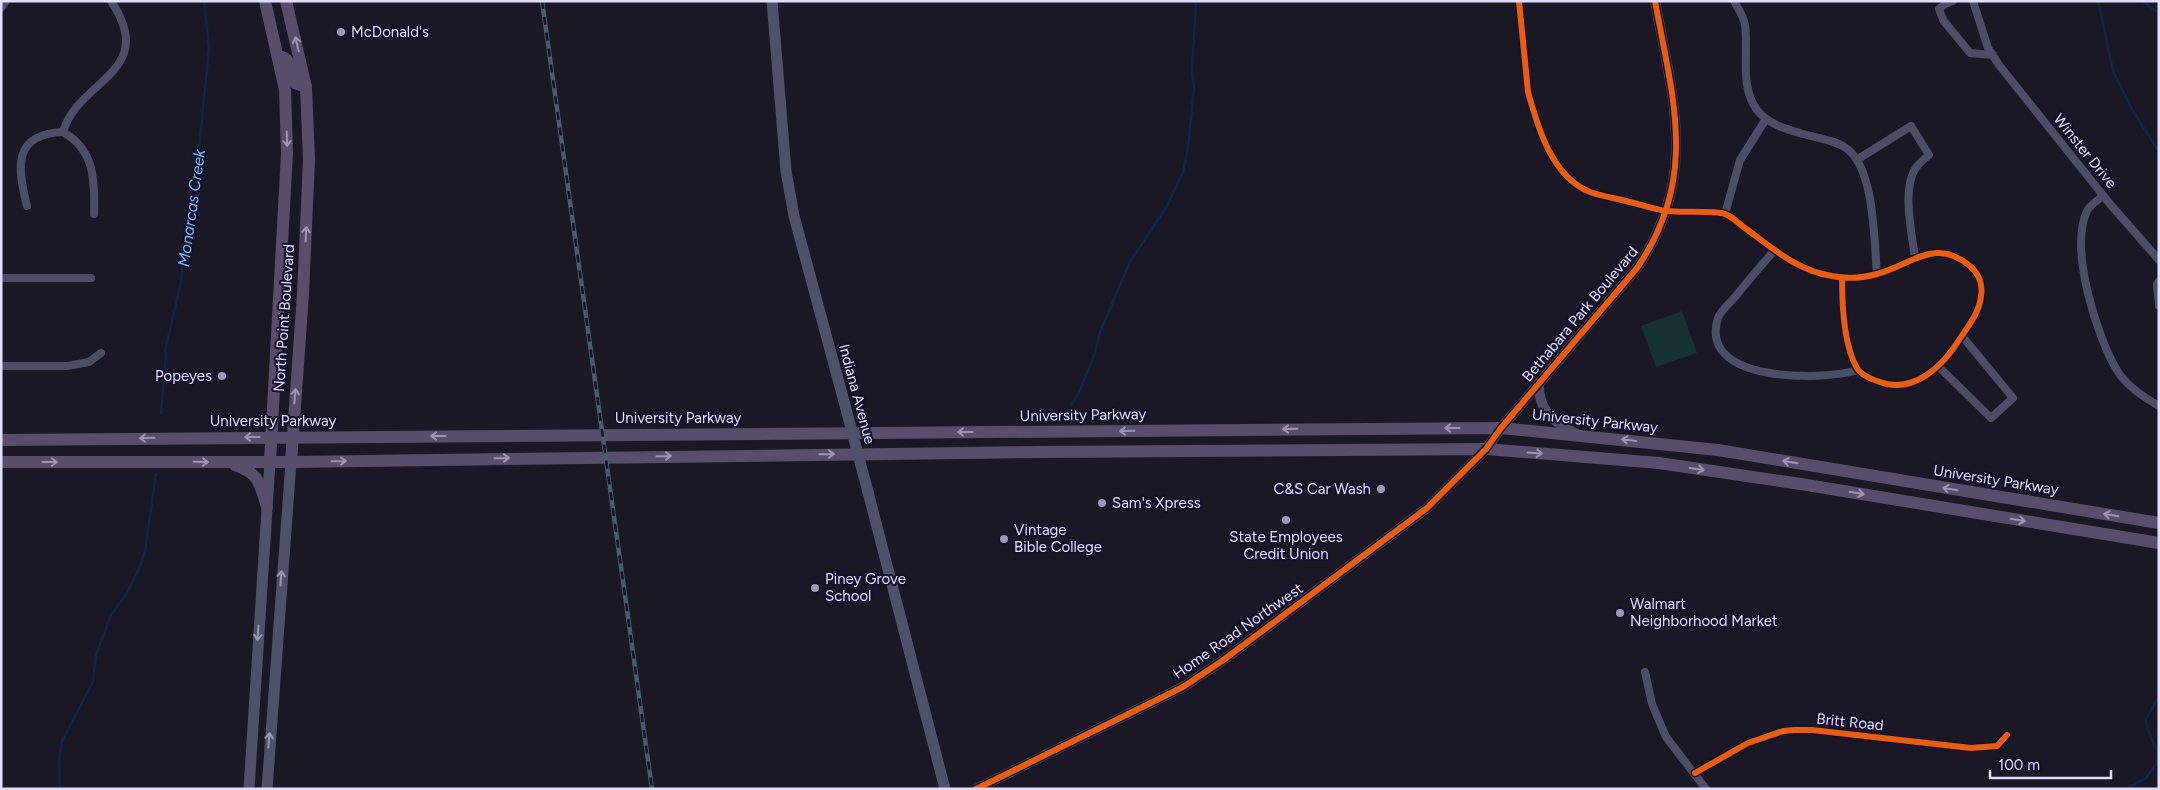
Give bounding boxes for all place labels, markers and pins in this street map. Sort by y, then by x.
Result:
place label: McDonald's [351,23,429,41]
marker: McDonald's [335,26,347,38]
place label: Popeyes [155,367,212,385]
marker: Popeyes [216,370,228,382]
place label: C&S Car Wash [1274,480,1371,498]
marker: C&S Car Wash [1375,483,1387,495]
place label: Sam's Xpress [1112,494,1201,512]
marker: Sam's Xpress [1096,497,1108,509]
marker: State Employees Credit Union [1280,514,1292,526]
place label: Vintage Bible College [1014,521,1102,556]
place label: State Employees Credit Union [1229,528,1343,563]
marker: Vintage Bible College [998,533,1010,545]
place label: Piney Grove School [825,570,906,605]
marker: Piney Grove School [809,582,821,594]
place label: Walmart Neighborhood Market [1630,595,1778,630]
marker: Walmart Neighborhood Market [1614,607,1626,619]

